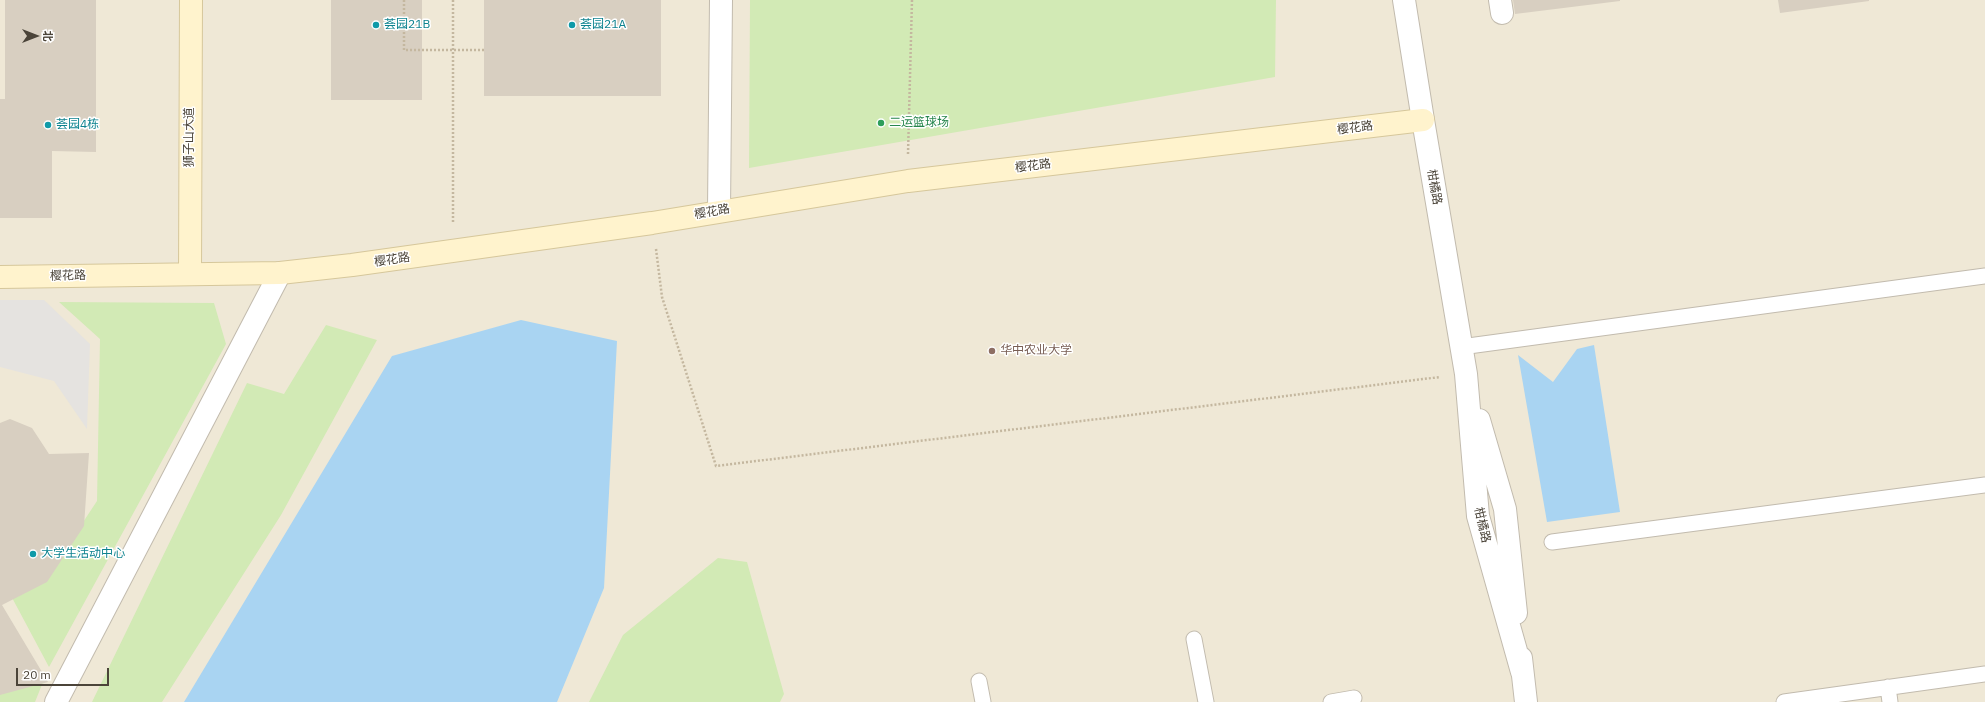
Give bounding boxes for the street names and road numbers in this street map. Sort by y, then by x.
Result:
street label: 狮子山大道 [183,107,197,167]
street label: 樱花路 [1336,119,1374,137]
street label: 樱花路 [1014,157,1052,175]
street label: 柑橘路 [1424,168,1444,206]
street label: 樱花路 [693,202,731,222]
street label: 樱花路 [373,250,411,270]
street label: 樱花路 [50,268,86,284]
street label: 柑橘路 [1471,506,1493,544]

